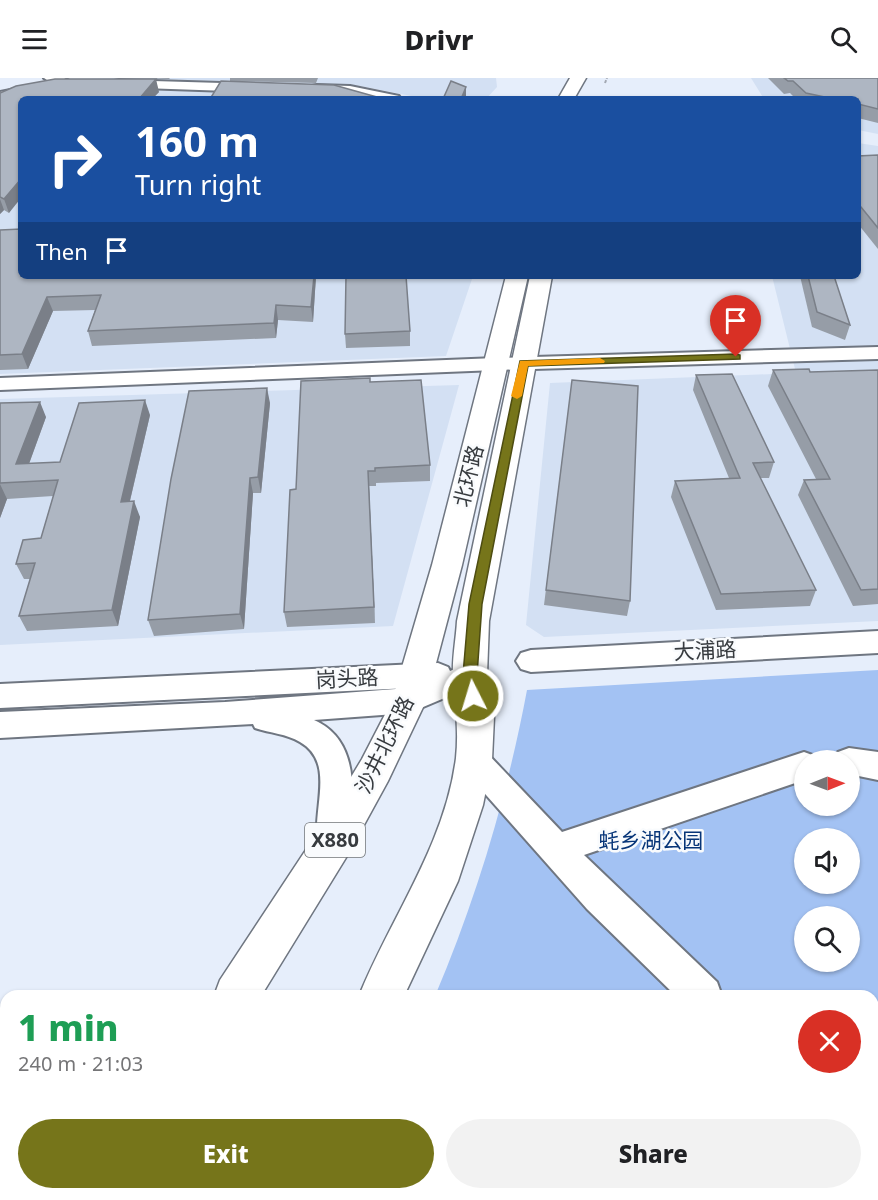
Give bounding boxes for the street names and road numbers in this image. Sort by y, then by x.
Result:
street label: 北环路 [447,442,489,510]
street label: 大浦路 [673,634,737,666]
street label: 岗头路 [315,662,379,694]
street label: 沙井北环路 [349,691,420,798]
road number: X880 [305,823,365,857]

